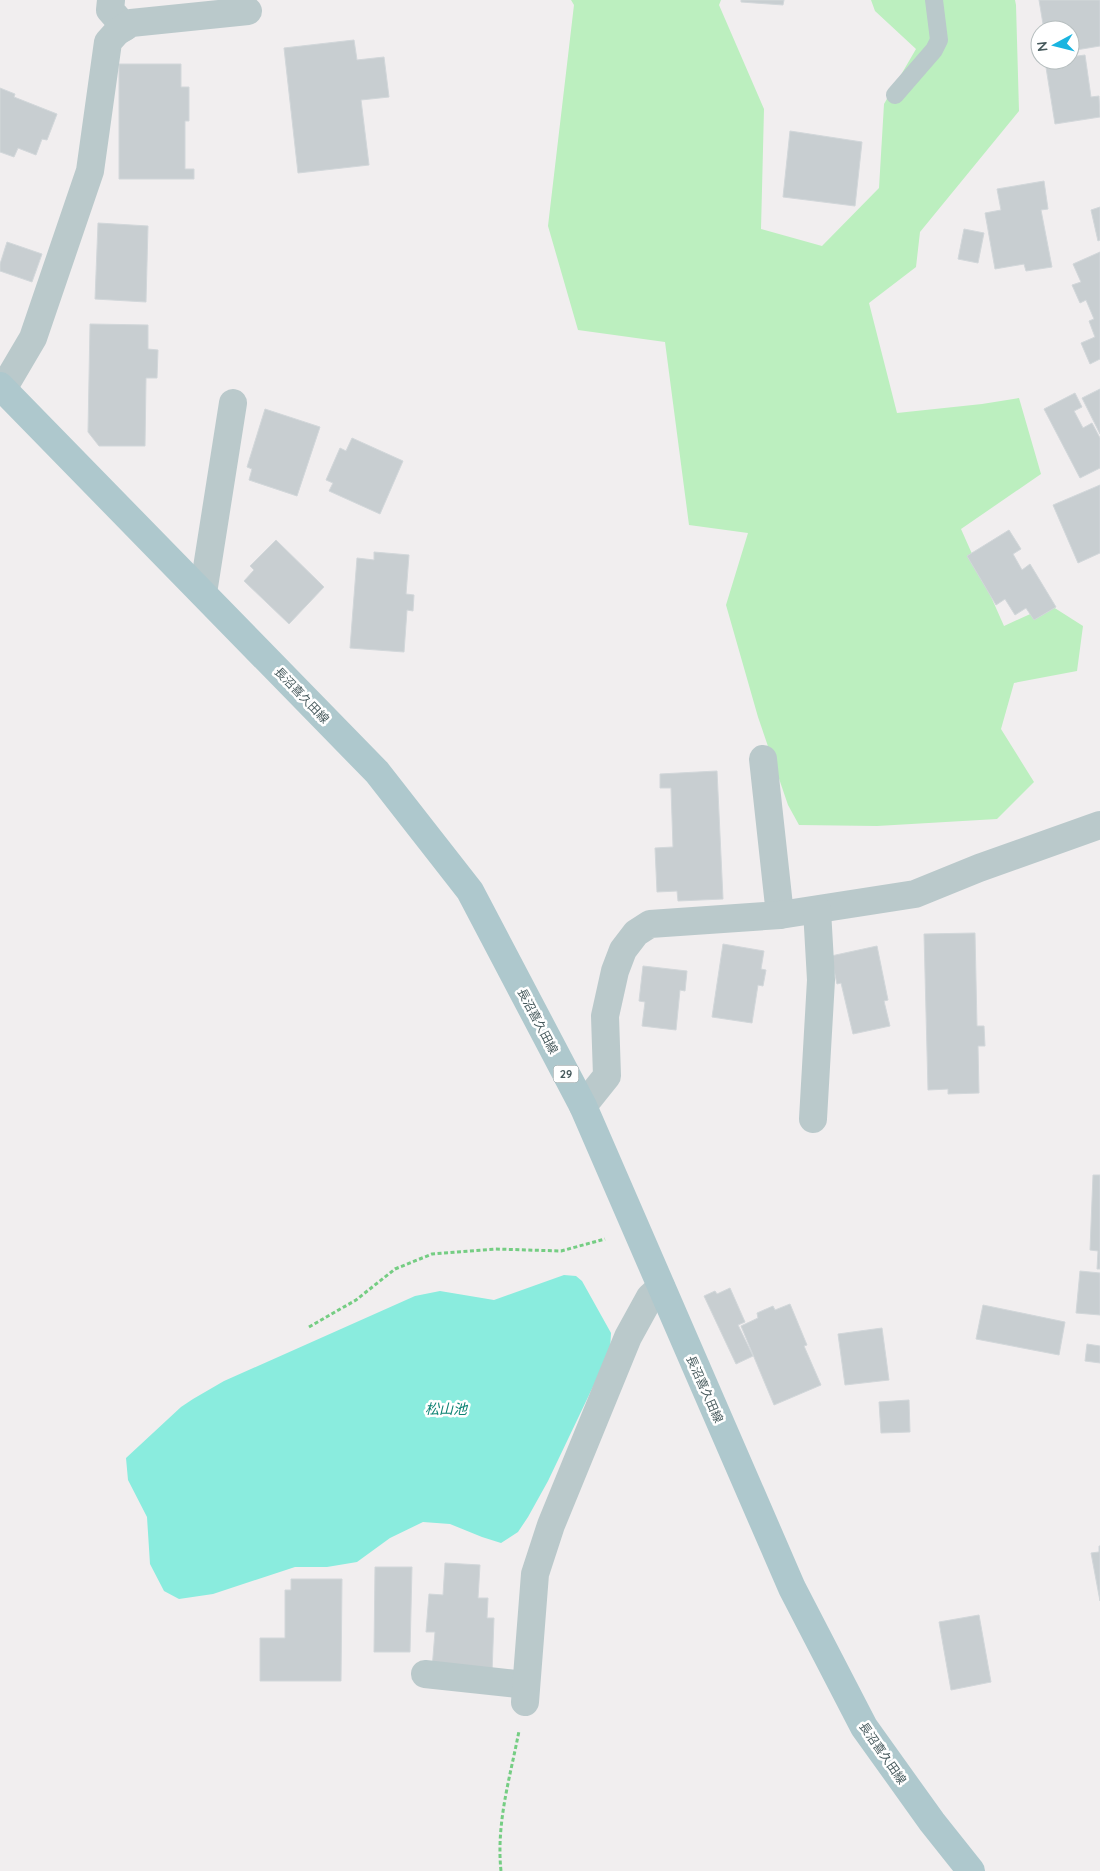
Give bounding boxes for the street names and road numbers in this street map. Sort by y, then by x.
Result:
street label: 長沼喜久田線 [272,664,332,726]
street label: 長沼喜久田線 [514,986,562,1056]
road number: 29 [554,1066,578,1082]
street label: 長沼喜久田線 [684,1353,726,1425]
street label: 長沼喜久田線 [856,1719,910,1787]

